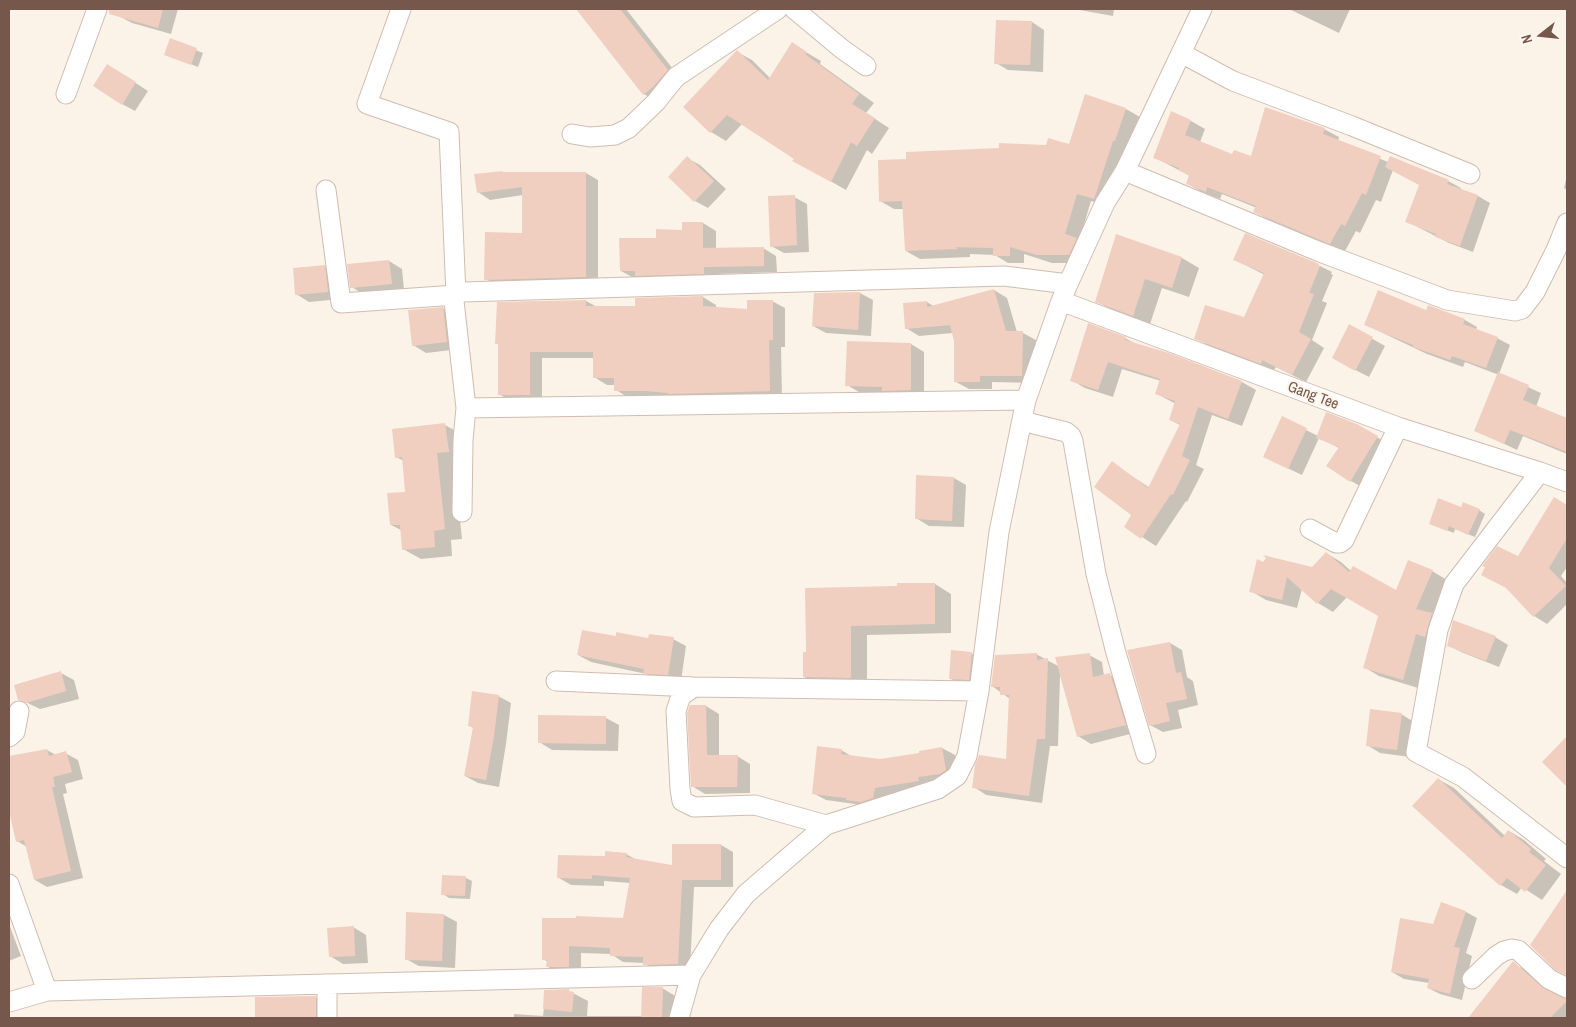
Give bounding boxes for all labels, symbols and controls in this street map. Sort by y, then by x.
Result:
north arrow [1516,10,1566,60]
text: N [1517,33,1536,46]
street label: Gang Tee [1285,378,1341,414]

